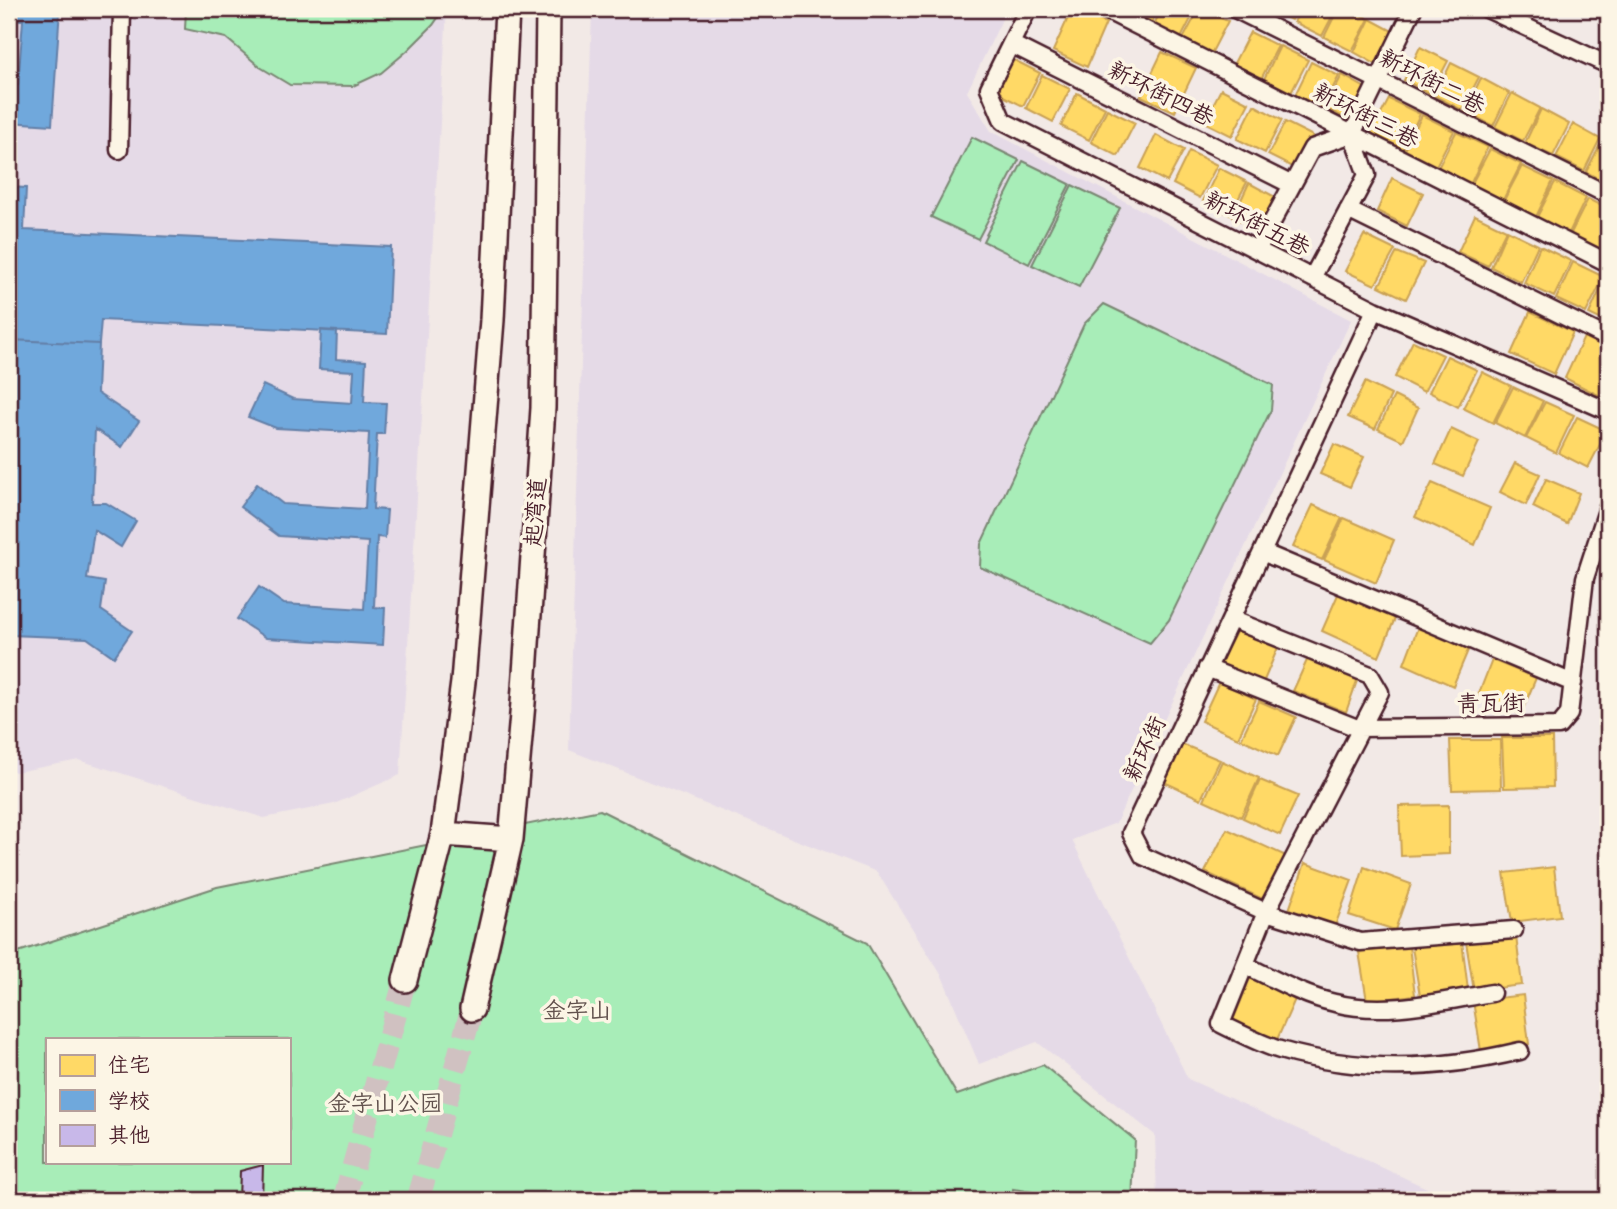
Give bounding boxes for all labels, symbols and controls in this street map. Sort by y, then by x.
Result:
street label: 新环街二巷 [1374,43,1490,121]
street label: 新环街四巷 [1103,55,1219,133]
street label: 新环街三巷 [1308,77,1424,155]
street label: 新环街五巷 [1199,185,1315,263]
street label: 起湾道 [520,477,552,547]
street label: 青瓦街 [1456,689,1526,719]
street label: 新环街 [1118,712,1172,786]
park label: 金字山 [543,997,612,1025]
legend [46,1038,290,1164]
text: 住宅 [108,1053,150,1078]
text: 学校 [108,1089,150,1114]
park label: 金字山公园 [328,1090,443,1118]
text: 其他 [108,1123,150,1148]

